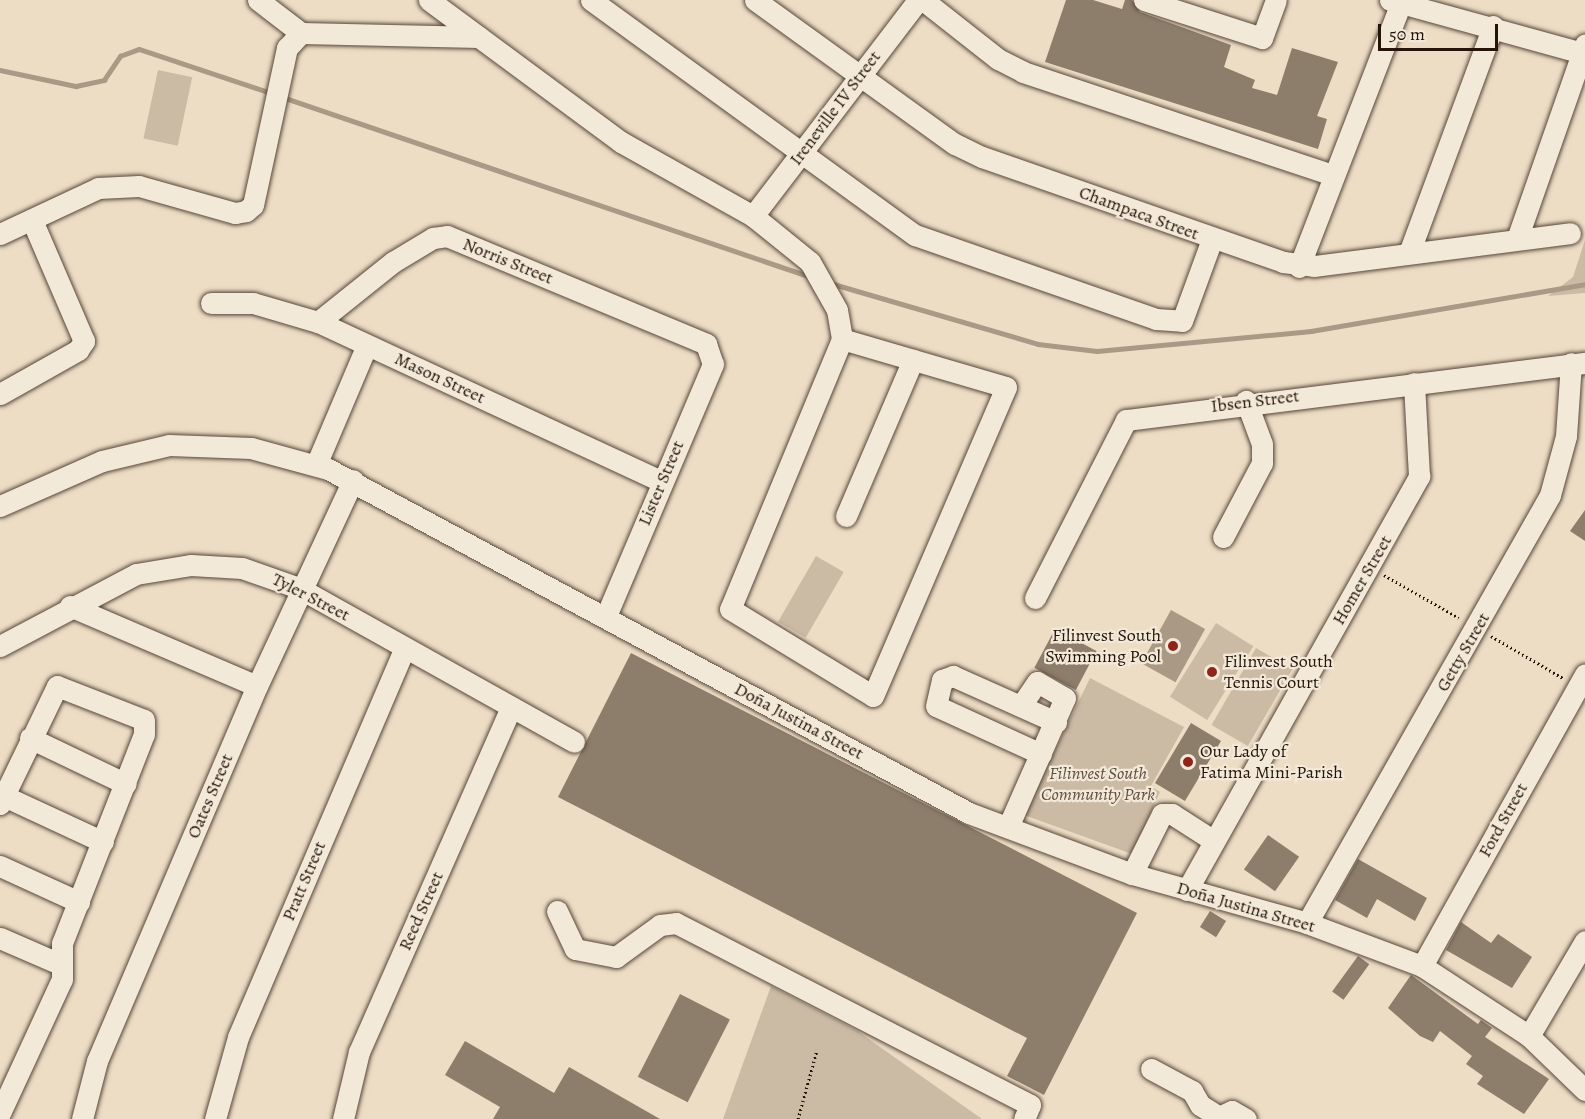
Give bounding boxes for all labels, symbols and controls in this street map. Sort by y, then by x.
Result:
scale bar [1381,12,1501,50]
text: 50 m [1389,22,1425,46]
street label: Ireneville IV Street [785,46,885,170]
street label: Champaca Street [1076,181,1202,245]
street label: Norris Street [460,233,556,289]
street label: Mason Street [391,348,489,408]
street label: Ibsen Street [1210,385,1300,417]
street label: Lister Street [633,437,689,529]
street label: Homer Street [1328,531,1396,629]
street label: Tyler Street [269,568,353,626]
street label: Getty Street [1432,609,1494,695]
place label: Filinvest South Swimming Pool [1045,625,1161,668]
marker: Filinvest South Swimming Pool [1166,639,1180,653]
place label: Filinvest South Tennis Court [1224,651,1333,694]
marker: Filinvest South Tennis Court [1205,665,1219,679]
street label: Doña Justina Street [731,678,867,764]
place label: Our Lady of Fatima Mini-Parish [1200,741,1343,783]
street label: Oates Street [182,750,238,842]
marker: Our Lady of Fatima Mini-Parish [1181,755,1195,769]
park label: Filinvest South Community Park [1041,763,1155,806]
street label: Ford Street [1474,779,1532,861]
street label: Pratt Street [278,838,330,924]
street label: Reed Street [394,868,448,954]
street label: Doña Justina Street [1174,877,1318,937]

